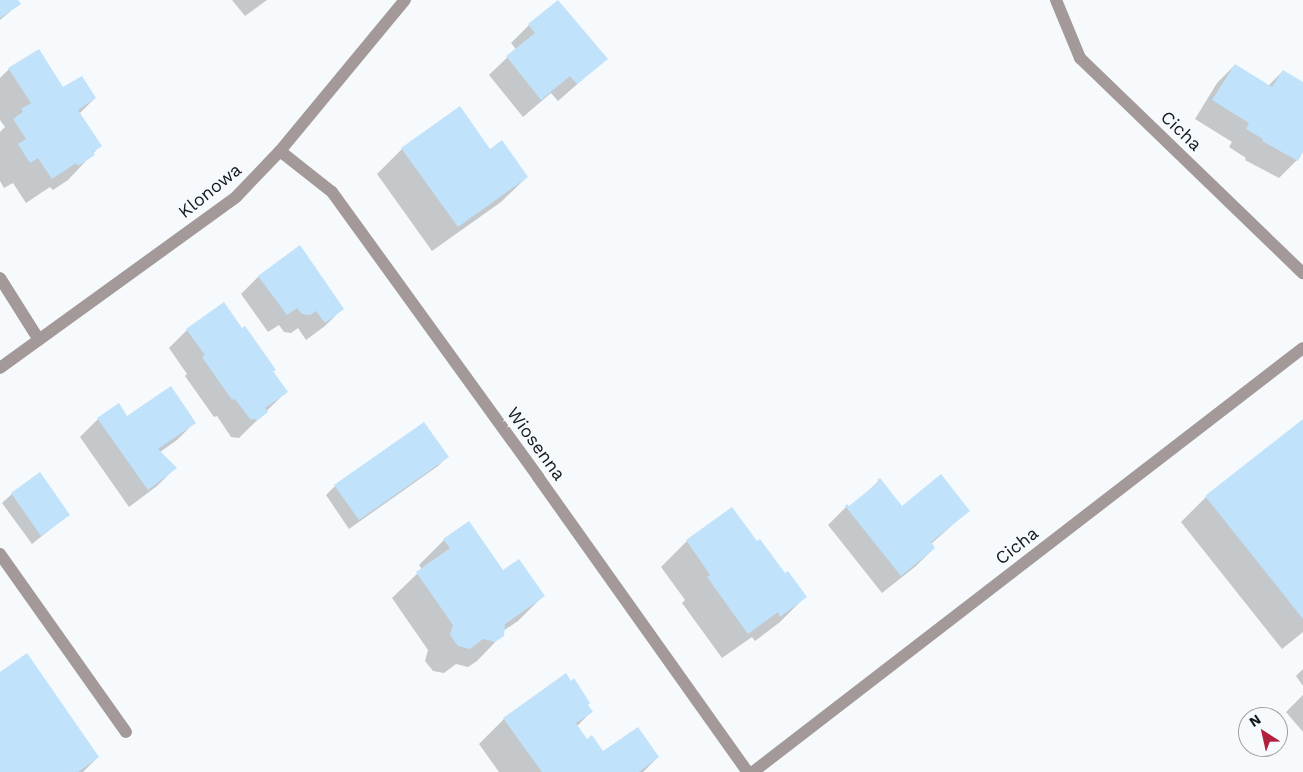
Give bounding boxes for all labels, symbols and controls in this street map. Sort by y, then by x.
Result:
street label: Cicha [1156,106,1206,156]
street label: Klonowa [174,159,246,223]
street label: Wiosenna [502,403,570,485]
street label: Cicha [991,523,1043,569]
north arrow [1238,707,1288,757]
text: N [1246,711,1264,730]

